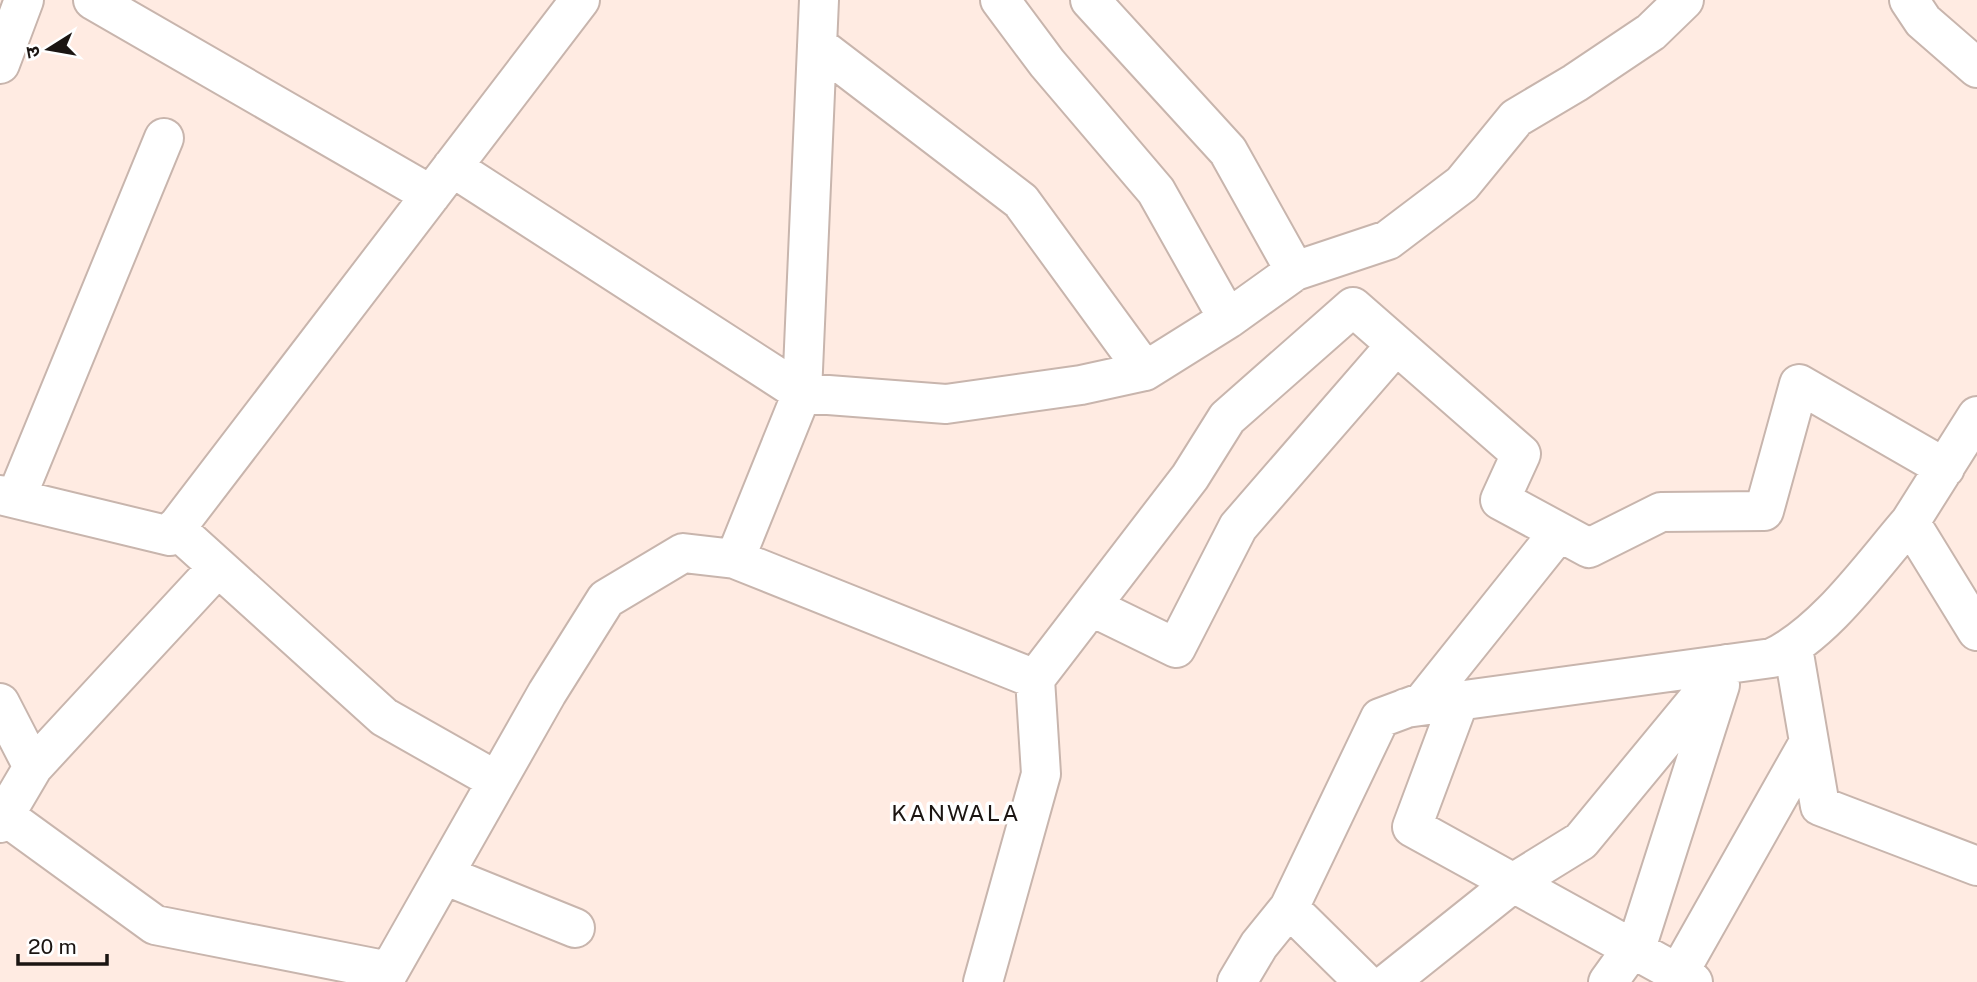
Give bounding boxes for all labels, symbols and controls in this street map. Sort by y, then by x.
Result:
north arrow [14,14,84,84]
text: उ [20,44,44,60]
district label: KANWALA [891,799,1021,826]
scale bar [18,922,107,966]
text: 20 m [28,934,77,959]

